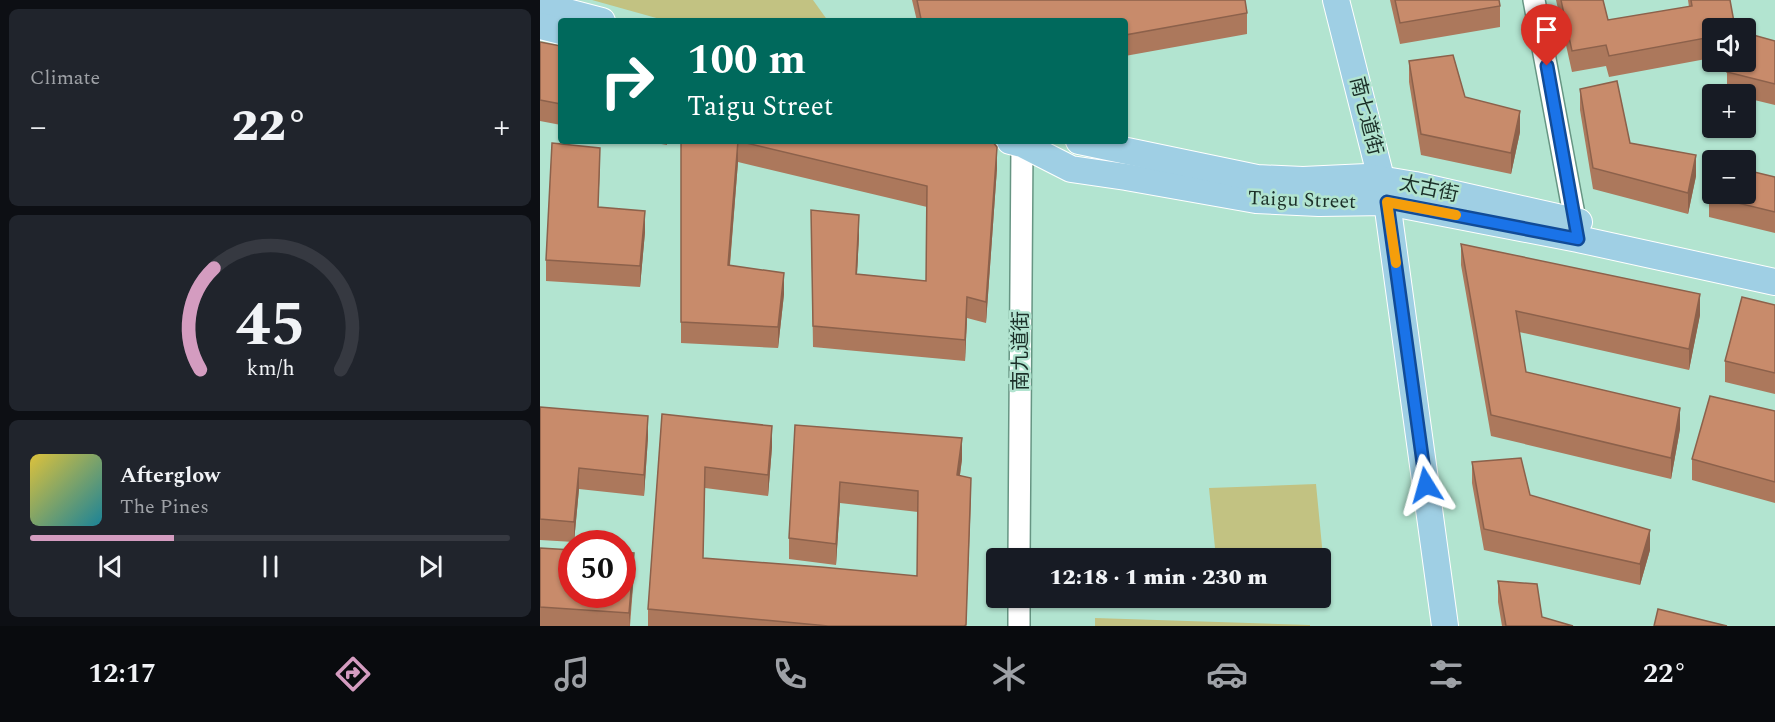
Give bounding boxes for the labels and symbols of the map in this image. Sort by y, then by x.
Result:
pin [1521,4,1572,66]
street label: 南七道街 [1342,74,1390,158]
street label: 太古街 [1397,168,1461,210]
street label: Taigu Street [1247,183,1357,217]
street label: 南九道街 [1006,311,1036,391]
position arrow [1394,453,1458,517]
speed limit sign: 50 [558,530,636,608]

